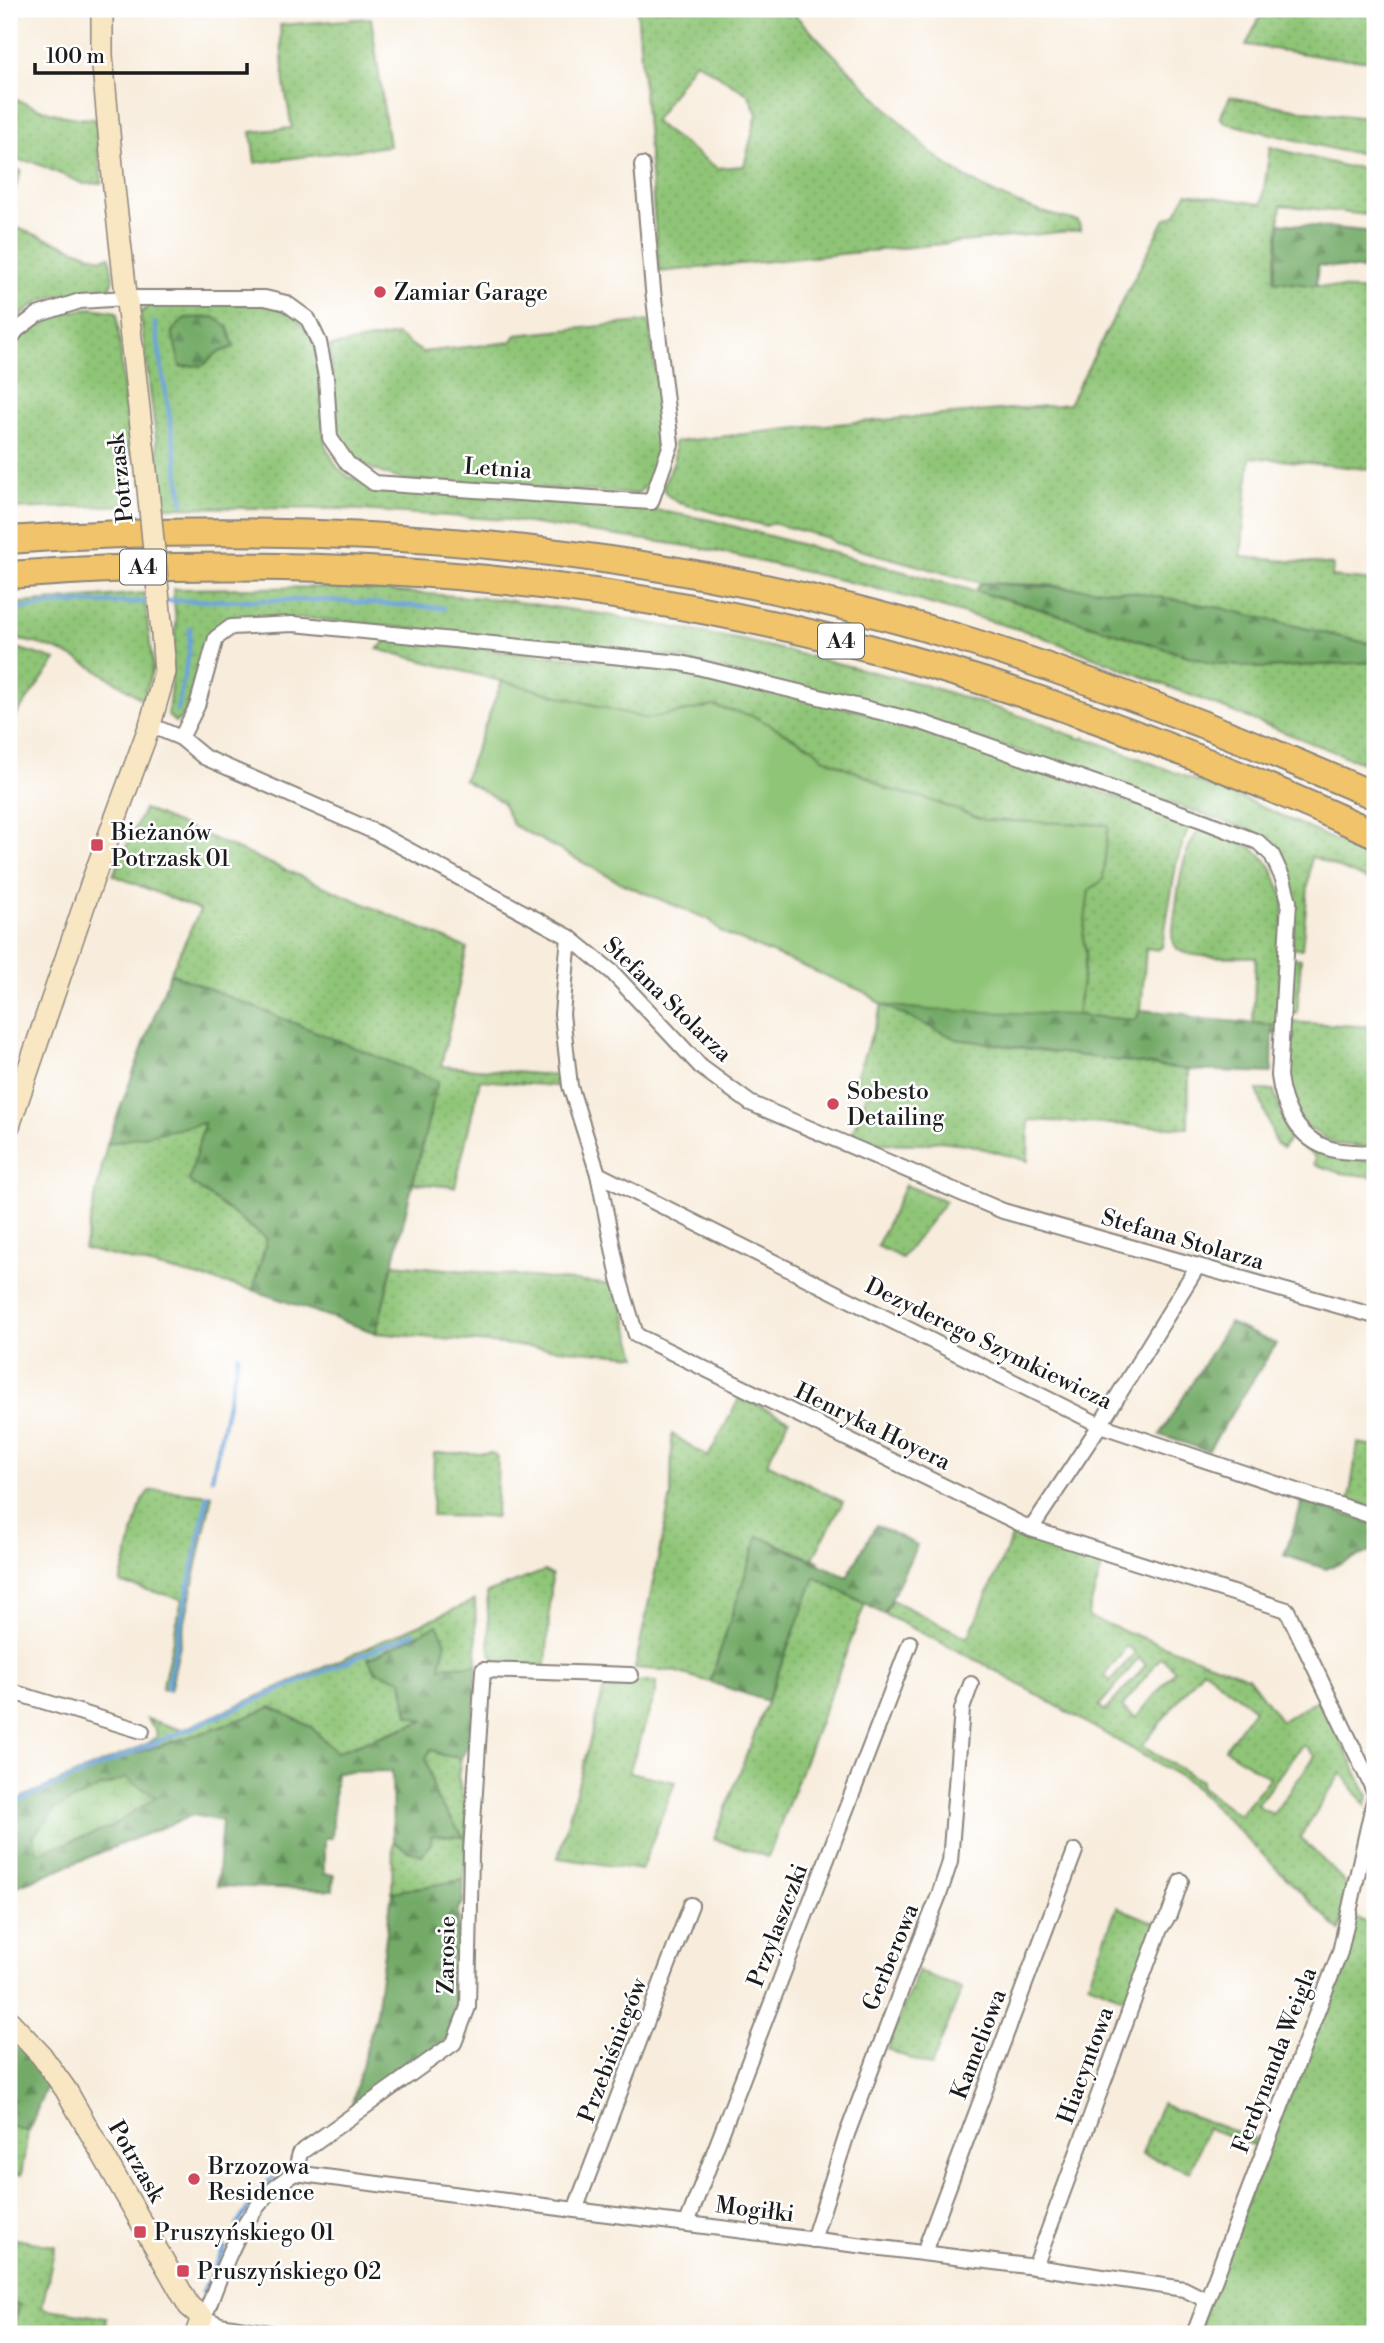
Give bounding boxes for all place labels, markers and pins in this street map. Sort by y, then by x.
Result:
place label: Zamiar Garage [394,279,548,307]
marker: Zamiar Garage [372,284,388,300]
place label: Bieżanów Potrzask 01 [110,819,230,873]
marker: Bieżanów Potrzask 01 [89,837,105,853]
place label: Sobesto Detailing [847,1078,944,1132]
marker: Sobesto Detailing [825,1096,841,1112]
place label: Brzozowa Residence [207,2153,315,2207]
marker: Brzozowa Residence [186,2171,202,2187]
place label: Pruszyńskiego 01 [154,2219,335,2247]
marker: Pruszyńskiego 01 [132,2224,148,2240]
place label: Pruszyńskiego 02 [197,2258,381,2286]
marker: Pruszyńskiego 02 [175,2263,191,2279]

